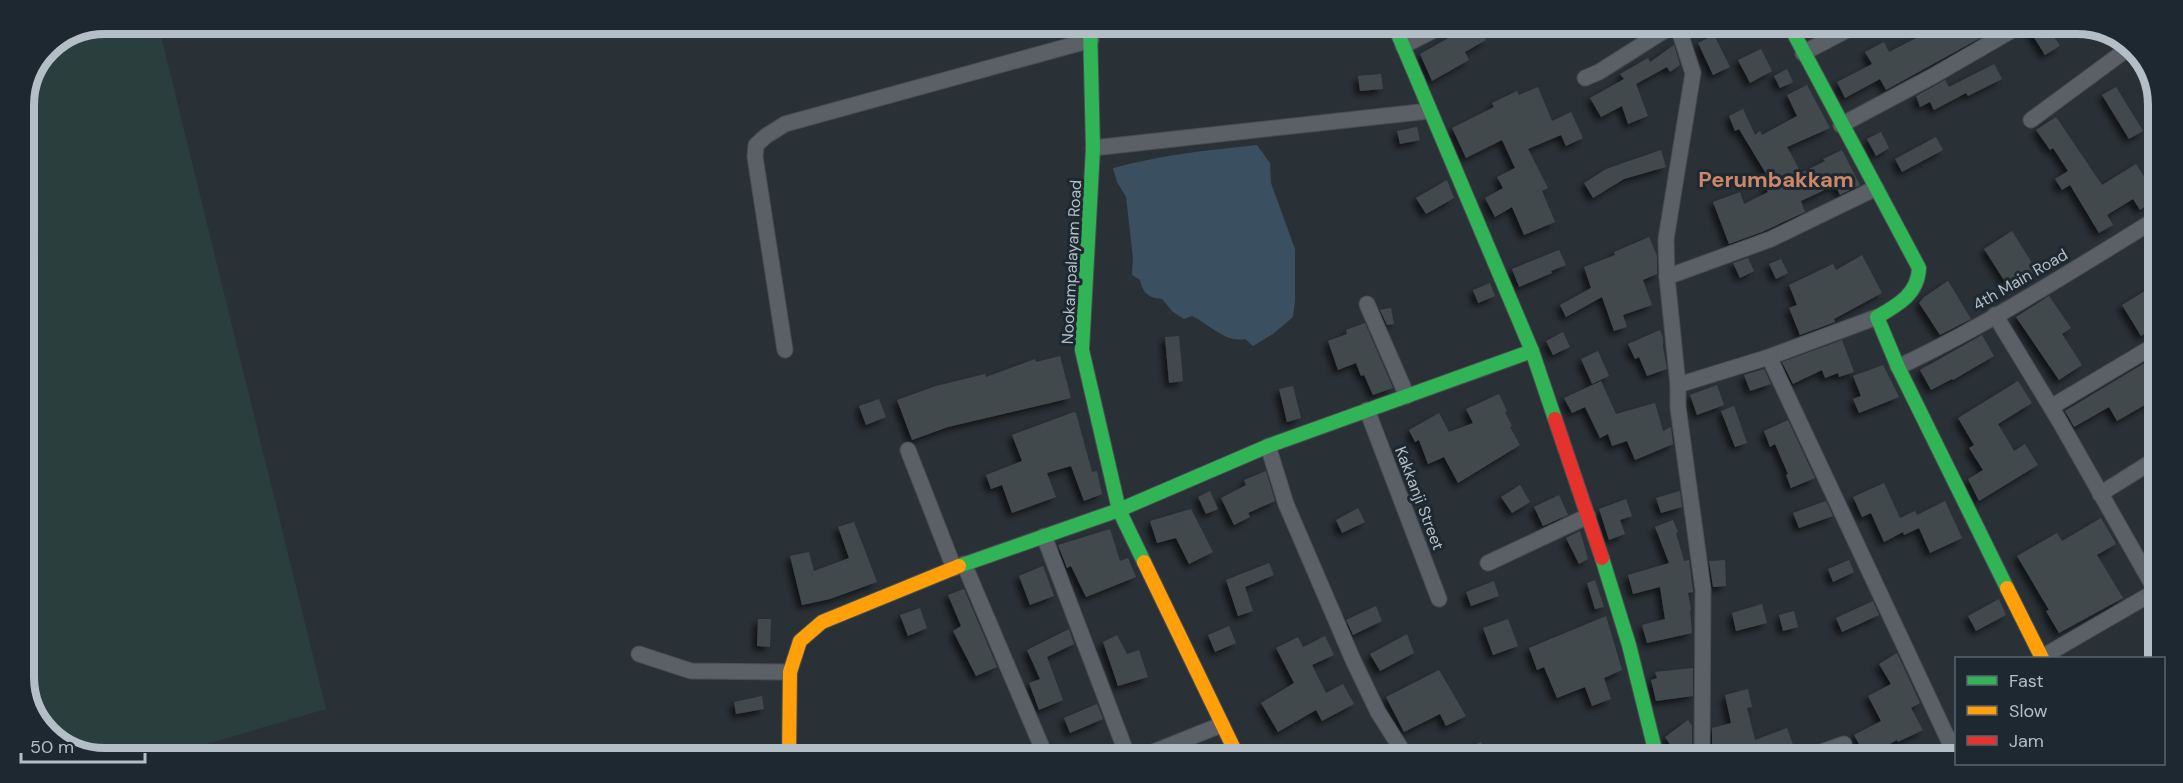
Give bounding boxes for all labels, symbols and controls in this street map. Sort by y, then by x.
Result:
district label: Perumbakkam [1698,165,1854,194]
street label: Nookampalayam Road [1057,179,1086,345]
street label: 4th Main Road [1969,244,2071,315]
street label: Kakkanji Street [1390,444,1449,553]
legend [1955,657,2165,765]
text: Fast [2009,669,2044,693]
text: Slow [2009,699,2048,723]
scale bar [21,726,146,764]
text: Jam [2009,729,2044,753]
text: 50 m [30,735,74,759]

